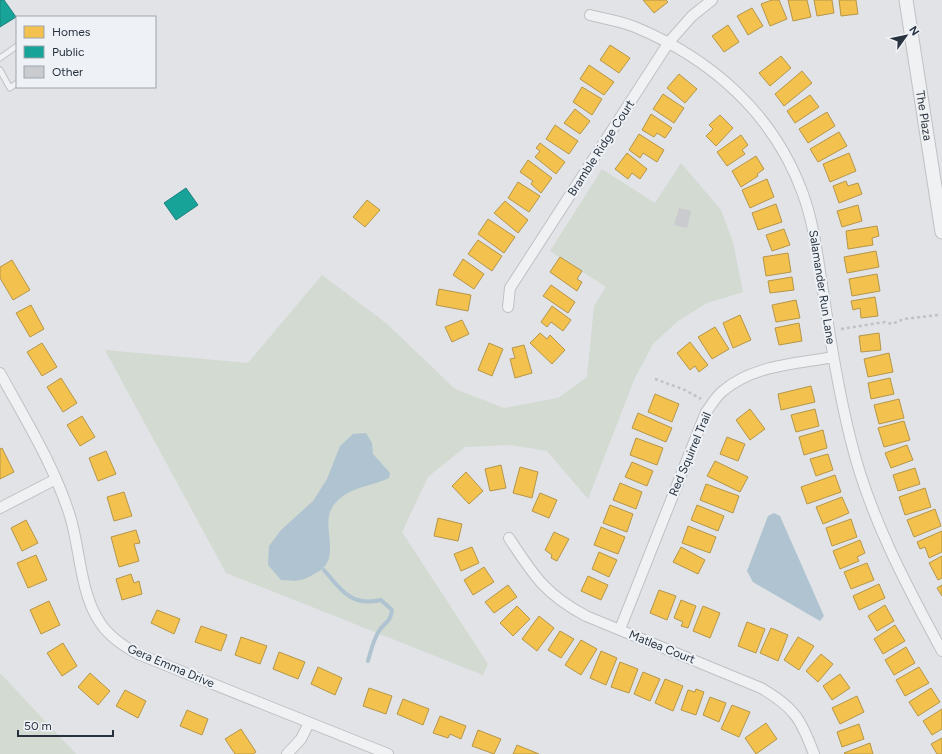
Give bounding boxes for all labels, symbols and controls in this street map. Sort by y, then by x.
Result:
legend [16,16,156,88]
north arrow [886,16,926,56]
text: N [906,24,922,38]
text: Homes [52,25,91,39]
text: Public [52,45,85,59]
text: Other [52,65,83,79]
street label: The Plaza [913,90,935,142]
street label: Bramble Ridge Court [565,97,638,199]
street label: Salamander Run Lane [806,229,838,346]
street label: Red Squirrel Trail [666,410,714,498]
street label: Matlea Court [627,627,697,667]
street label: Gera Emma Drive [125,641,217,691]
scale bar [18,712,113,738]
text: 50 m [24,719,52,733]

